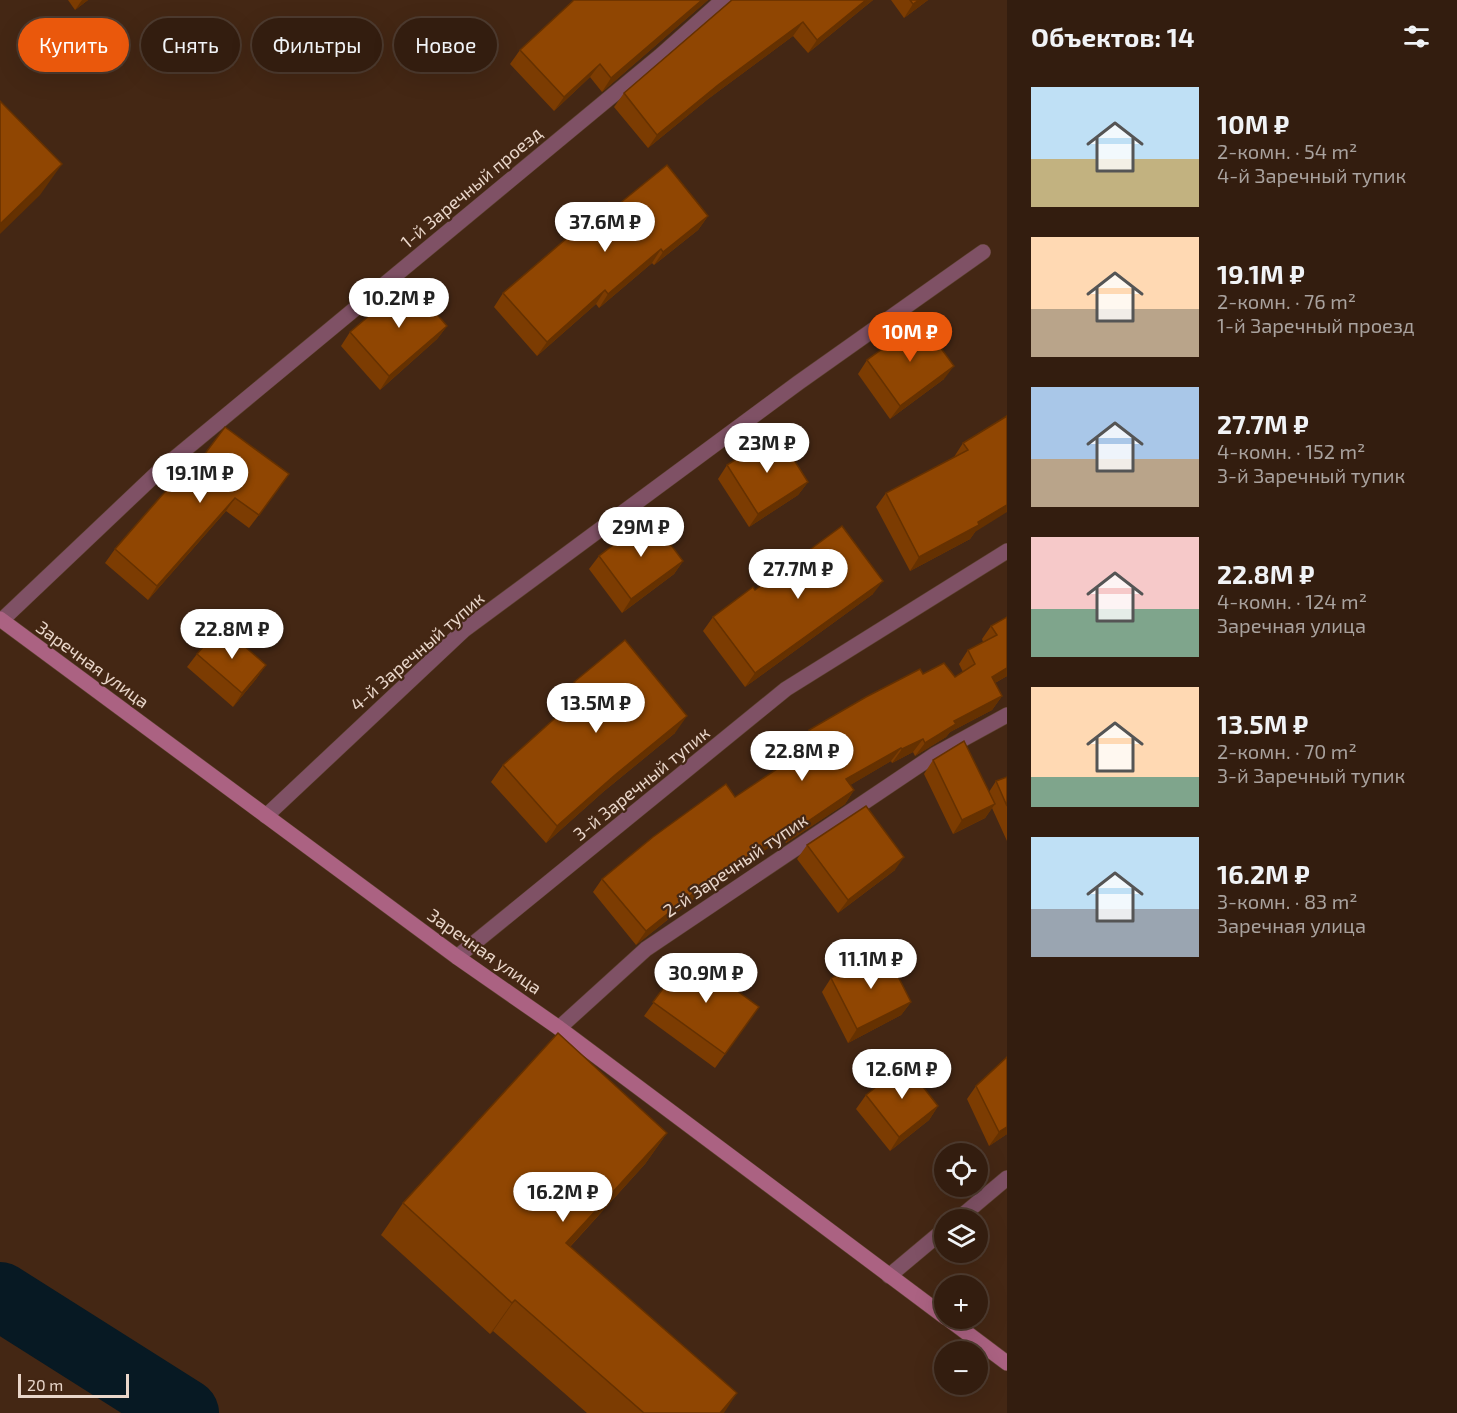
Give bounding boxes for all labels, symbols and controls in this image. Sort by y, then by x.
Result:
chip: Купить [18,18,129,72]
chip: Снять [141,18,240,72]
chip: Фильтры [252,18,382,72]
chip: Новое [394,18,497,72]
icon: filters [1400,20,1433,53]
text: Объектов: 14 [1031,21,1195,52]
text: 10M ₽ [1217,108,1289,139]
icon: home [1079,111,1151,183]
street label: 1-й Заречный проезд [396,121,546,253]
text: 2-комн. · 54 m² [1217,139,1357,163]
text: 4-й Заречный тупик [1217,163,1406,187]
pin: 37.6M ₽ [550,202,660,253]
text: 37.6M ₽ [569,209,641,233]
text: 19.1M ₽ [1217,258,1305,289]
icon: home [1079,261,1151,333]
pin: 10.2M ₽ [344,278,454,329]
text: 10.2M ₽ [363,285,435,309]
text: 2-комн. · 76 m² [1217,289,1356,313]
pin: 10M ₽ [868,312,952,363]
text: 1-й Заречный проезд [1217,313,1414,337]
text: 10M ₽ [882,319,938,343]
text: 27.7M ₽ [1217,408,1309,439]
icon: home [1079,411,1151,483]
pin: 23M ₽ [725,423,809,474]
text: 23M ₽ [738,430,796,454]
text: 4-комн. · 152 m² [1217,439,1365,463]
pin: 19.1M ₽ [145,453,255,504]
text: 19.1M ₽ [166,460,234,484]
text: 3-й Заречный тупик [1217,463,1405,487]
pin: 29M ₽ [599,507,683,558]
text: 29M ₽ [612,514,670,538]
pin: 27.7M ₽ [743,549,853,600]
text: 27.7M ₽ [763,556,833,580]
text: 22.8M ₽ [1217,558,1315,589]
icon: home [1079,561,1151,633]
street label: 4-й Заречный тупик [345,587,489,715]
text: 4-комн. · 124 m² [1217,589,1367,613]
pin: 22.8M ₽ [177,609,287,660]
text: Заречная улица [1217,613,1366,637]
street label: Заречная улица [32,616,154,712]
text: 22.8M ₽ [194,616,270,640]
pin: 13.5M ₽ [541,683,651,734]
text: 13.5M ₽ [561,690,631,714]
text: 13.5M ₽ [1217,708,1308,739]
icon: home [1079,711,1151,783]
street label: 3-й Заречный тупик [568,721,714,845]
pin: 22.8M ₽ [747,731,857,782]
text: 22.8M ₽ [764,738,840,762]
text: 2-комн. · 70 m² [1217,739,1357,763]
text: 3-й Заречный тупик [1217,763,1405,787]
street label: 2-й Заречный тупик [659,808,812,921]
text: 16.2M ₽ [1217,858,1310,889]
icon: home [1079,861,1151,933]
text: 3-комн. · 83 m² [1217,889,1358,913]
street label: Заречная улица [424,904,546,998]
text: Заречная улица [1217,913,1366,937]
pin: 11.1M ₽ [816,939,926,990]
text: 11.1M ₽ [839,946,903,970]
pin: 30.9M ₽ [651,953,761,1004]
text: 30.9M ₽ [668,960,744,984]
pin: 12.6M ₽ [847,1049,957,1100]
text: 12.6M ₽ [866,1056,938,1080]
map controls [934,1143,988,1395]
button: locate [934,1143,988,1197]
pin: 16.2M ₽ [508,1172,618,1223]
text: 16.2M ₽ [527,1179,599,1203]
button: layers [934,1209,988,1263]
button: + [934,1275,988,1329]
button: − [934,1341,988,1395]
scale bar [18,1371,129,1398]
text: 20 m [27,1375,63,1394]

